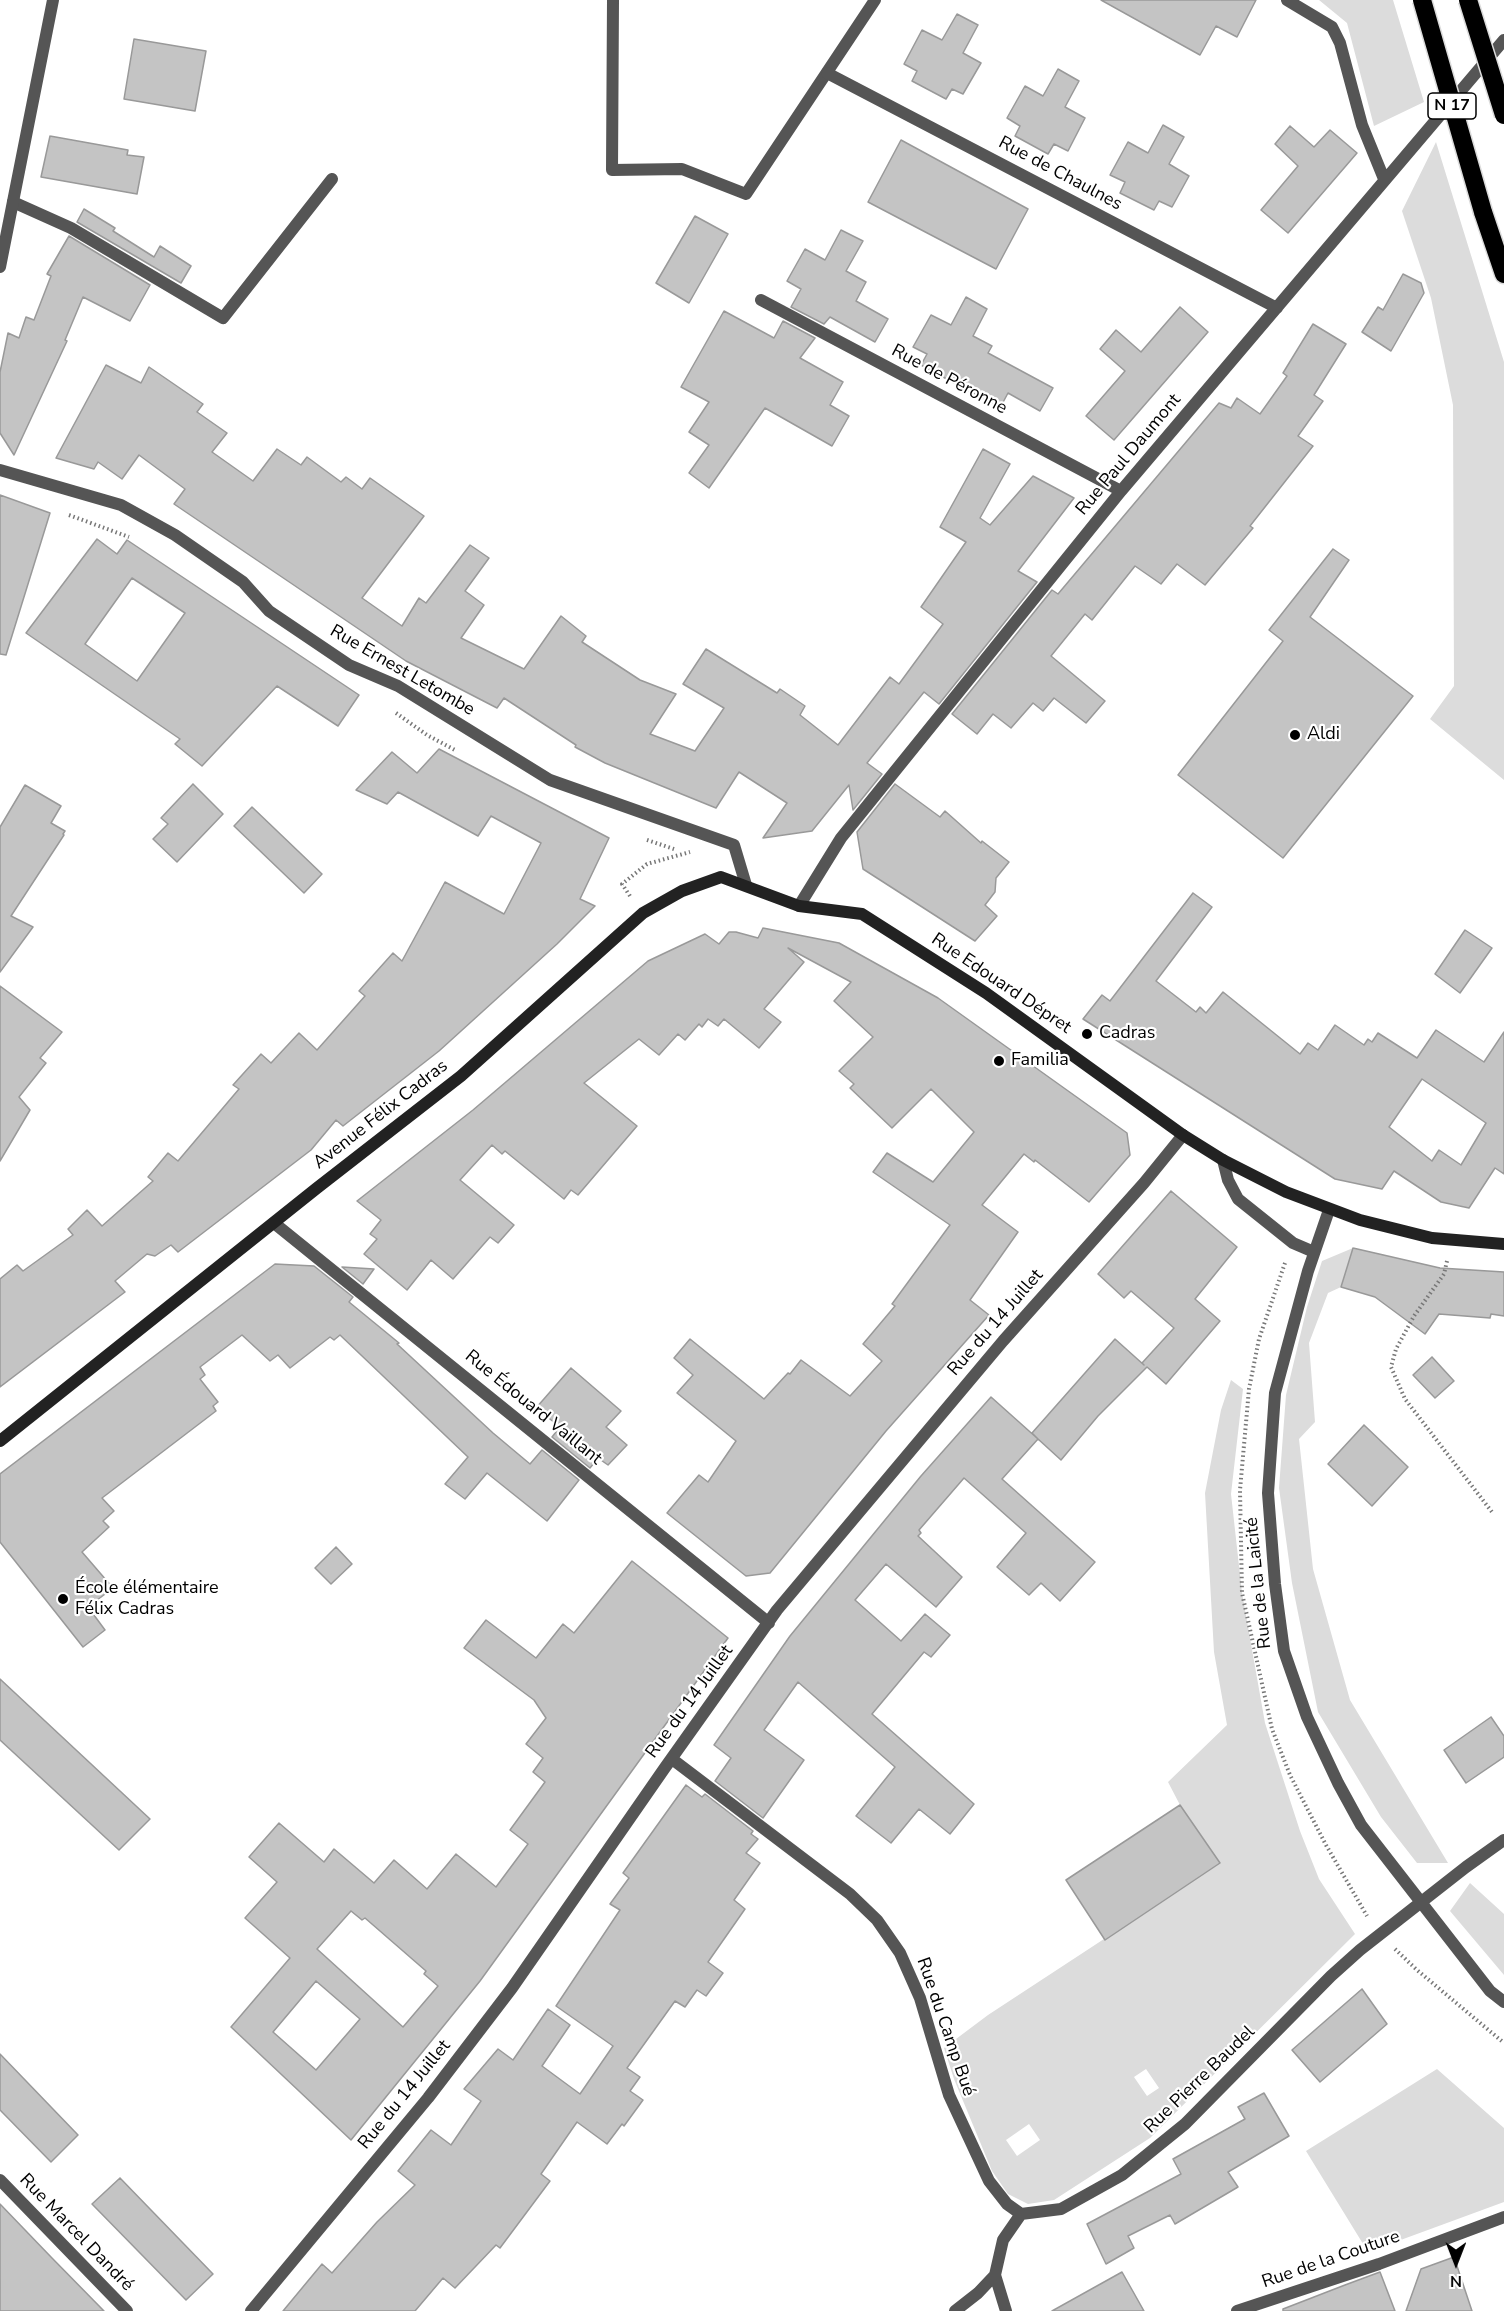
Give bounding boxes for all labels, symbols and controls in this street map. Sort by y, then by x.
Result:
road number: N 17 [1428,93,1476,119]
street label: Rue de Chaulnes [995,132,1125,216]
street label: Rue de Péronne [887,340,1011,420]
street label: Rue Paul Daumont [1072,390,1186,520]
street label: Rue Ernest Letombe [326,621,478,721]
place label: Aldi [1307,724,1340,746]
marker: Aldi [1288,728,1302,742]
street label: Rue Edouard Dépret [927,929,1075,1039]
place label: Cadras [1099,1023,1155,1045]
marker: Cadras [1080,1027,1094,1041]
place label: Familia [1011,1050,1069,1072]
marker: Familia [992,1054,1006,1068]
street label: Avenue Félix Cadras [309,1056,453,1174]
street label: Rue du 14 Juillet [944,1265,1048,1381]
street label: Rue Édouard Vaillant [460,1346,606,1470]
street label: Rue de la Laicité [1241,1516,1277,1650]
place label: École élémentaire Félix Cadras [75,1578,219,1620]
marker: École élémentaire Félix Cadras [56,1592,70,1606]
street label: Rue du 14 Juillet [642,1641,738,1763]
street label: Rue du Camp Bué [911,1955,979,2099]
street label: Rue Pierre Baudel [1140,2022,1260,2138]
street label: Rue du 14 Juillet [354,2036,456,2154]
street label: Rue Marcel Dandré [14,2170,138,2296]
street label: Rue de la Couture [1259,2226,1403,2294]
north arrow [1426,2233,1486,2293]
text: N [1450,2270,1462,2292]

